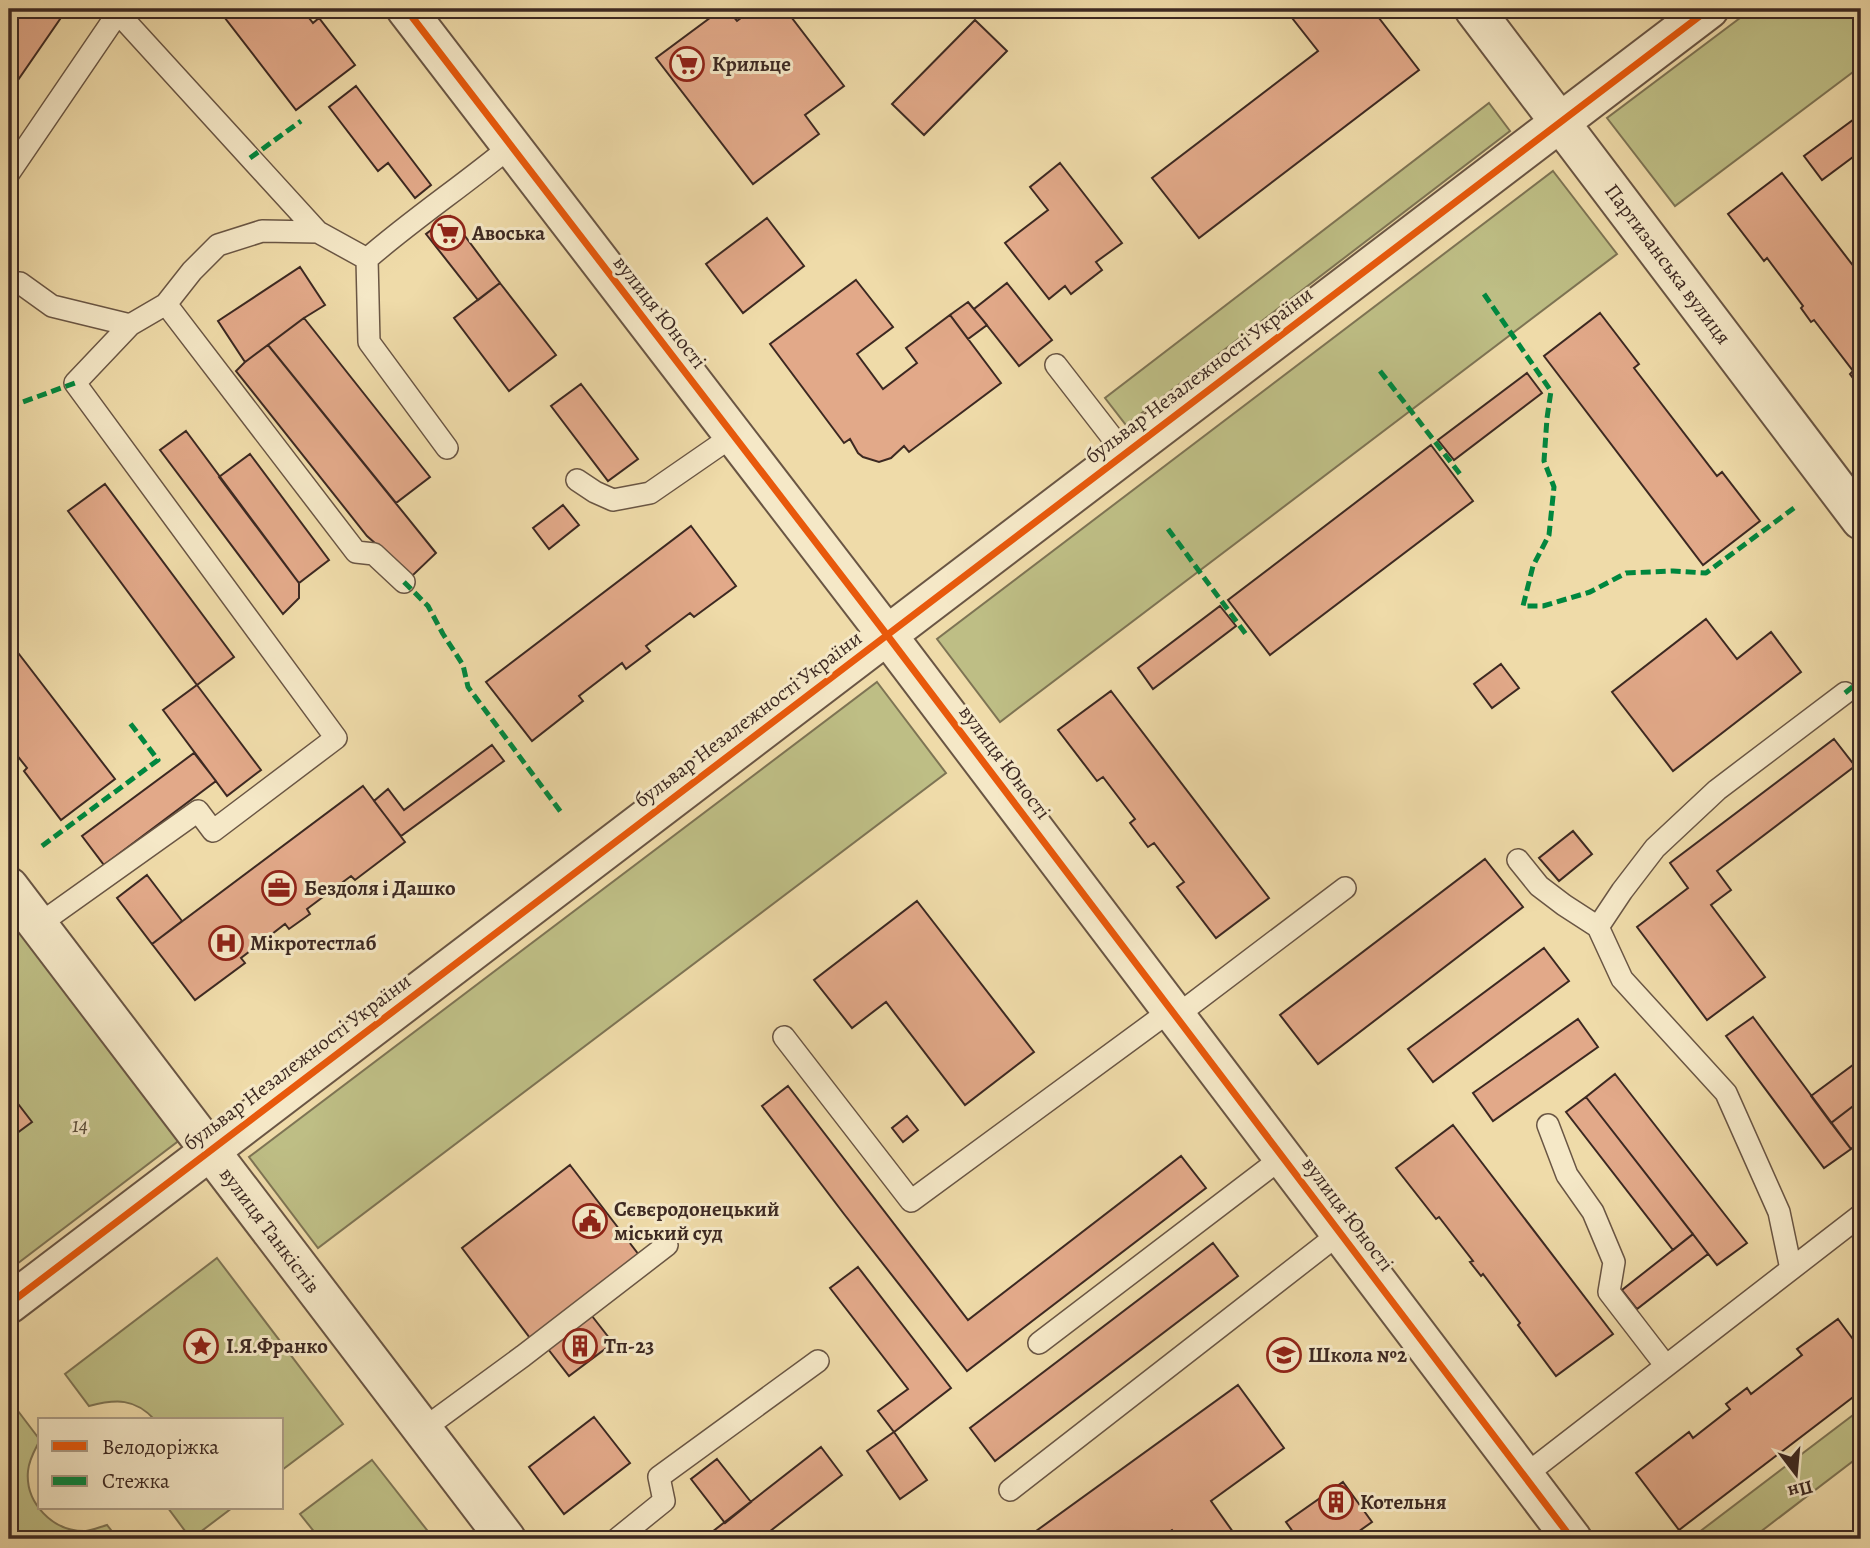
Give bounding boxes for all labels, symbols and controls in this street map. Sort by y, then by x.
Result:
supermarket icon: Крильце [668,45,706,83]
place label: Крильце [712,50,791,78]
street label: Партизанська вулиця [1598,178,1738,350]
supermarket icon: Авоська [429,214,467,252]
place label: Авоська [471,219,545,247]
street label: вулиця Юності [607,250,713,374]
street label: бульвар Незалежності України [1079,280,1319,470]
street label: бульвар Незалежності України [628,624,868,814]
street label: вулиця Юності [953,699,1057,825]
office icon: Бездоля і Дашко [260,869,298,907]
place label: Бездоля і Дашко [304,874,456,902]
hospital icon: Мікротестлаб [207,924,245,962]
place label: Мікротестлаб [250,929,377,957]
street label: бульвар Незалежності України [177,967,417,1157]
park label: 14 [72,1111,88,1139]
street label: вулиця Юності [1296,1151,1400,1277]
street label: вулиця Танкістів [213,1161,327,1299]
place label: Сєвєродонецький міський суд [614,1195,779,1247]
public building icon: Сєвєродонецький міський суд [571,1202,609,1240]
place icon: І.Я.Франко [182,1327,220,1365]
building icon: Тп-23 [561,1327,599,1365]
place label: І.Я.Франко [226,1332,328,1360]
place label: Тп-23 [604,1332,654,1360]
school or university icon: Школа №2 [1265,1336,1303,1374]
place label: Школа №2 [1308,1341,1407,1369]
legend [38,1418,284,1510]
text: Велодоріжка [102,1433,219,1461]
north arrow [1762,1440,1832,1510]
text: Стежка [102,1467,170,1495]
text: Пн [1785,1473,1816,1505]
building icon: Котельня [1317,1483,1355,1521]
place label: Котельня [1360,1488,1447,1516]

